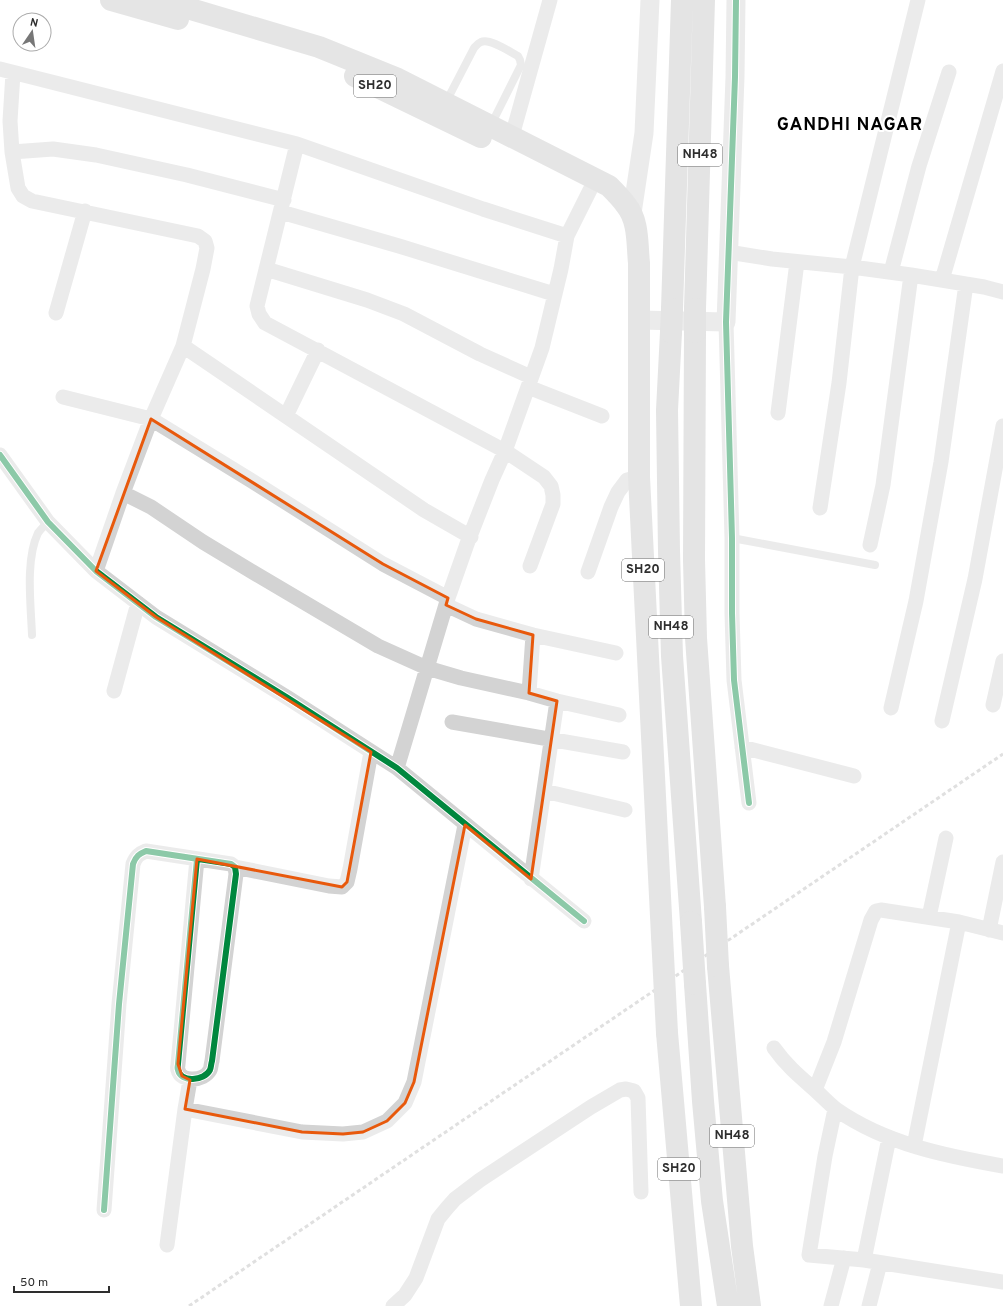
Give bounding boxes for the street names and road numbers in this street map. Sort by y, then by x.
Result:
road number: SH20 [354,75,396,97]
road number: NH48 [678,144,722,166]
road number: SH20 [622,559,664,581]
road number: NH48 [649,616,693,638]
road number: NH48 [710,1125,754,1147]
road number: SH20 [658,1158,700,1180]

